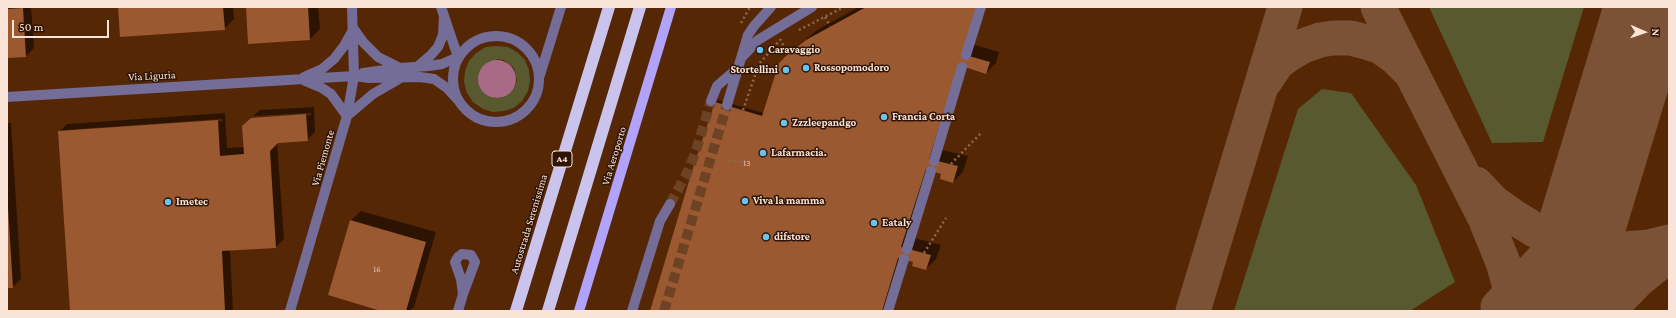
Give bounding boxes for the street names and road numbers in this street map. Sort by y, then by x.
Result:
street label: Via Liguria [128,68,176,84]
street label: Via Aeroporto [599,125,629,187]
street label: Via Piemonte [309,128,337,188]
road number: A4 [552,151,572,167]
street label: Autostrada Serenissima [508,173,550,275]

